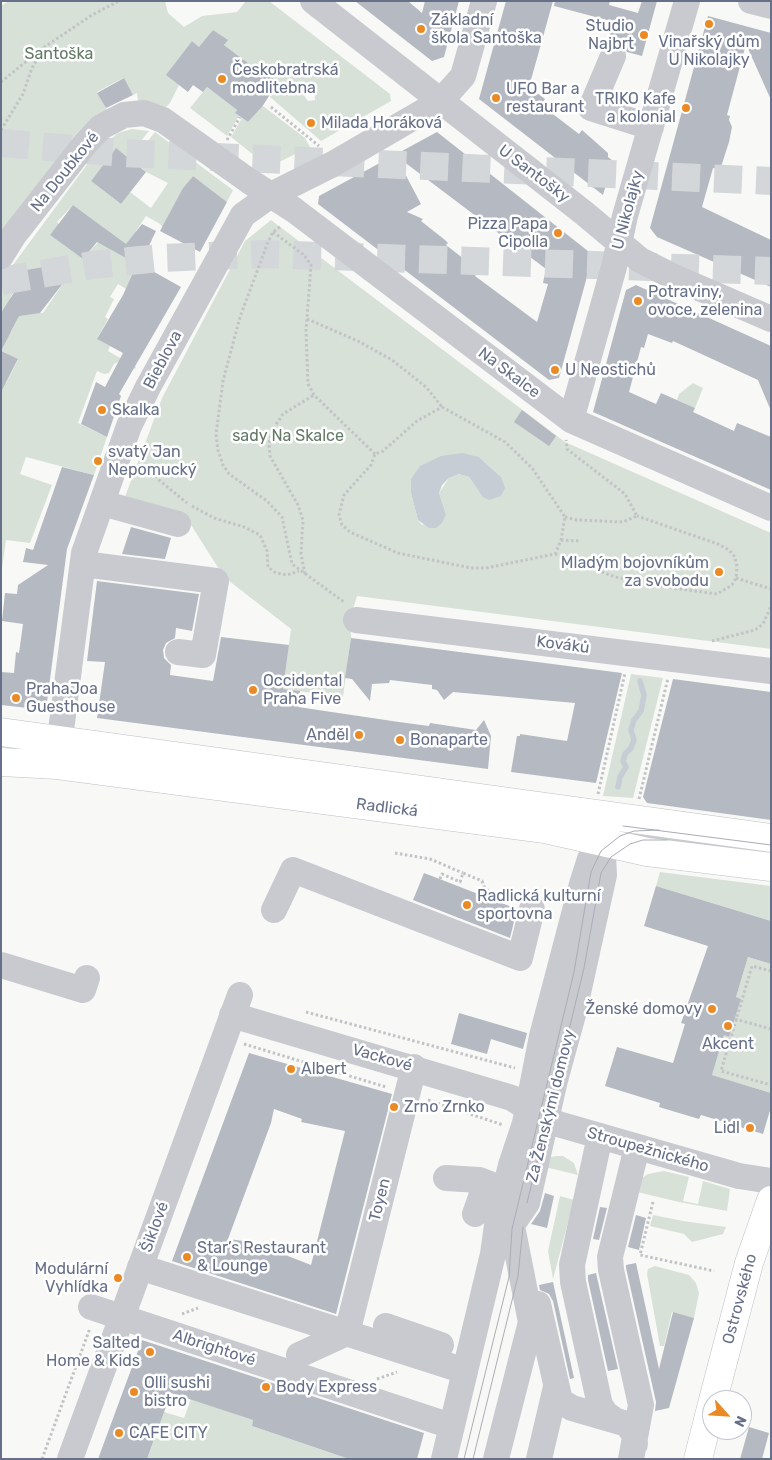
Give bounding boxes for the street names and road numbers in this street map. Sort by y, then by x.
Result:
street label: Na Doubkové [27,128,103,216]
street label: U Santošky [495,141,573,207]
street label: U Nikolajky [608,168,648,252]
street label: Bieblova [140,328,186,392]
street label: Na Skalce [474,344,544,402]
street label: Kováků [535,632,591,658]
street label: Radlická [355,795,419,821]
street label: Za Ženskými domovy [523,1027,579,1185]
street label: Vackové [350,1040,414,1076]
street label: Stroupežnického [585,1123,711,1177]
street label: Toyen [365,1176,395,1224]
street label: Šiklové [137,1199,173,1255]
street label: Ostrovského [719,1252,761,1346]
street label: Albrightové [170,1326,258,1370]

